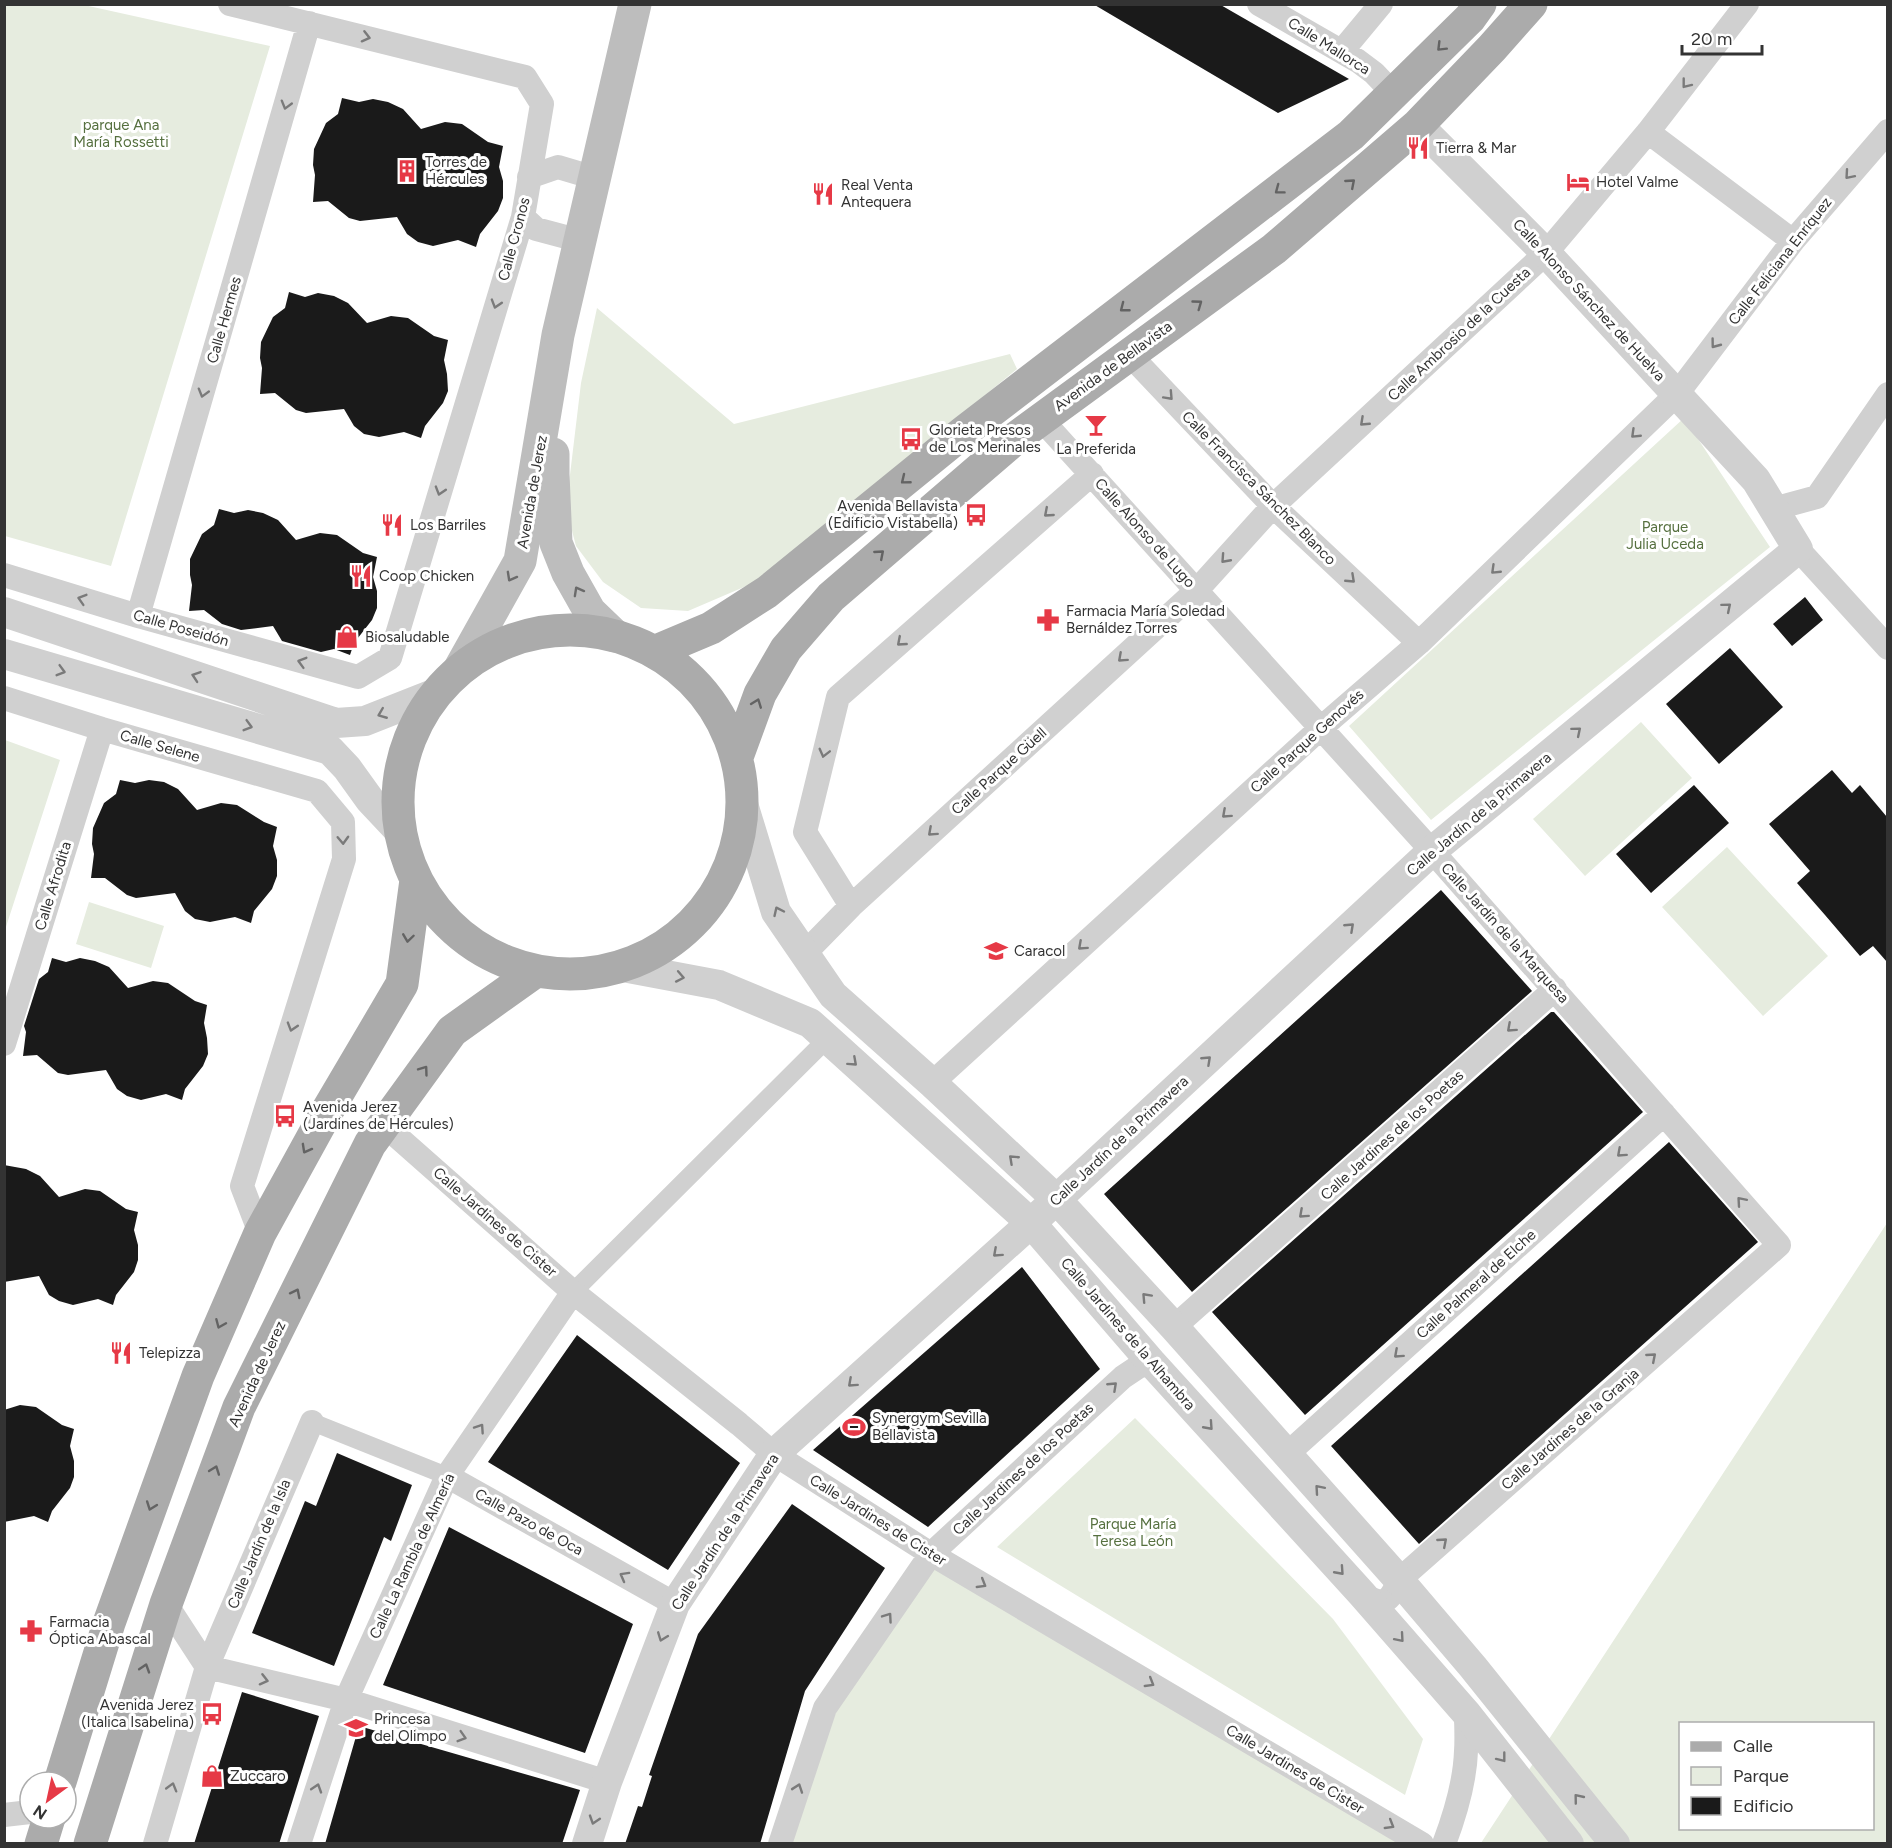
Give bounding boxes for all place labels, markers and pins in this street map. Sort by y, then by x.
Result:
restaurant icon: Tierra & Mar [1405,135,1431,161]
place label: Tierra & Mar [1436,139,1516,157]
place label: Torres de Hércules [425,153,487,188]
building icon: Torres de Hércules [394,158,420,184]
hotel icon: Hotel Valme [1565,169,1591,195]
place label: Hotel Valme [1596,173,1679,191]
place label: Real Venta Antequera [841,176,913,211]
restaurant icon: Real Venta Antequera [810,181,836,207]
bar icon: La Preferida [1083,412,1109,438]
place label: Glorieta Presos de Los Merinales [929,421,1041,456]
bus stop icon: Glorieta Presos de Los Merinales [898,426,924,452]
place label: La Preferida [1056,440,1136,458]
place label: Avenida Bellavista (Edificio Vistabella) [828,497,958,532]
bus stop icon: Avenida Bellavista (Edificio Vistabella) [963,502,989,528]
restaurant icon: Los Barriles [379,512,405,538]
place label: Los Barriles [410,516,486,534]
restaurant icon: Coop Chicken [348,563,374,589]
place label: Coop Chicken [379,567,474,585]
place label: Farmacia María Soledad Bernáldez Torres [1066,602,1225,637]
pharmacy icon: Farmacia María Soledad Bernáldez Torres [1035,607,1061,633]
shop icon: Biosaludable [334,624,360,650]
place label: Biosaludable [365,628,449,646]
school or university icon: Caracol [983,938,1009,964]
place label: Caracol [1014,942,1065,960]
place label: Avenida Jerez (Jardines de Hércules) [303,1098,454,1133]
bus stop icon: Avenida Jerez (Jardines de Hércules) [272,1103,298,1129]
restaurant icon: Telepizza [108,1340,134,1366]
place label: Telepizza [139,1344,201,1362]
place label: Synergym Sevilla Bellavista [872,1409,987,1444]
sports icon: Synergym Sevilla Bellavista [841,1414,867,1440]
place label: Farmacia Óptica Abascal [49,1613,151,1648]
pharmacy icon: Farmacia Óptica Abascal [18,1618,44,1644]
place label: Avenida Jerez (Italica Isabelina) [81,1696,194,1731]
bus stop icon: Avenida Jerez (Italica Isabelina) [199,1701,225,1727]
place label: Princesa del Olimpo [374,1710,447,1745]
school or university icon: Princesa del Olimpo [343,1715,369,1741]
shop icon: Zuccaro [199,1763,225,1789]
place label: Zuccaro [230,1767,286,1785]

